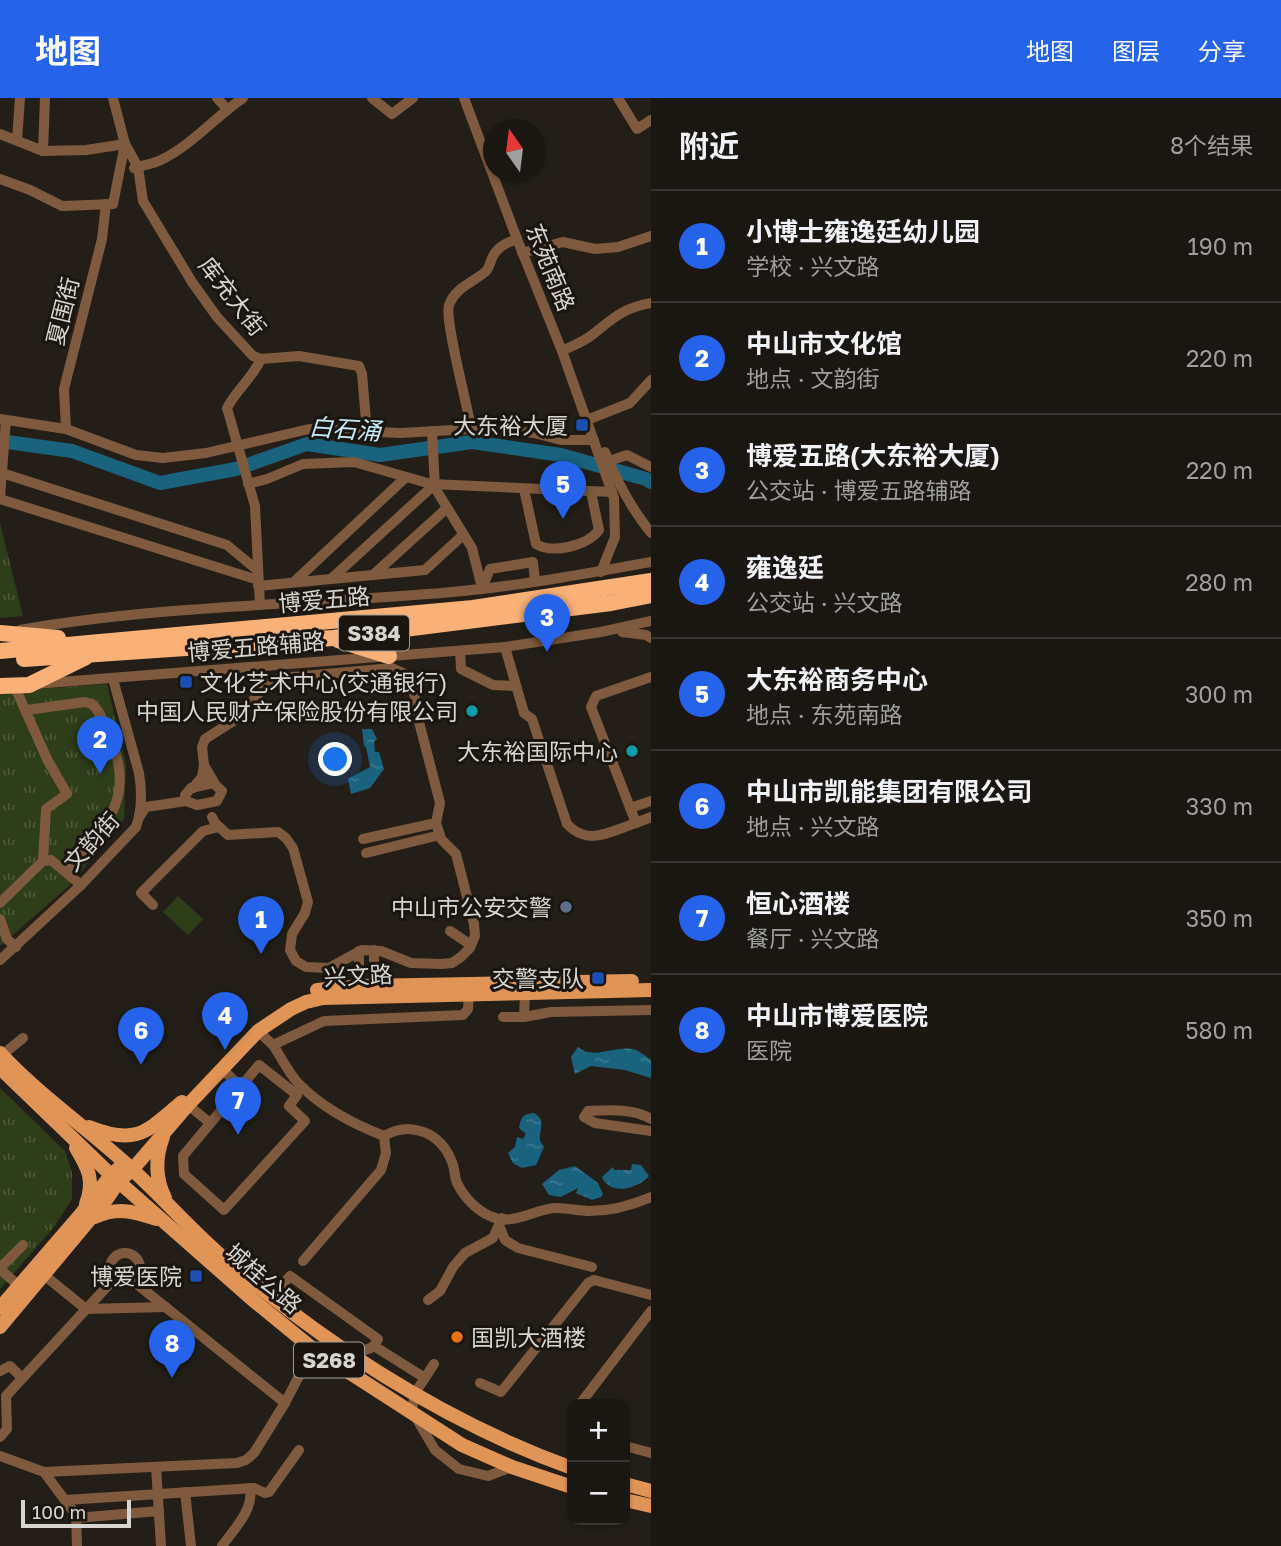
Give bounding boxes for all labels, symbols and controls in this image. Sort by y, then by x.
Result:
text: 地图 [35,31,101,70]
text: 地图 [1026,36,1074,65]
text: 图层 [1112,36,1160,65]
text: 分享 [1198,36,1246,65]
north arrow [483,119,546,182]
text: 附近 [679,128,739,164]
text: 8个结果 [1170,131,1253,159]
text: 小博士雍逸廷幼儿园 [746,216,980,247]
street label: 东苑南路 [521,219,581,315]
text: 1 [696,232,708,260]
text: 190 m [1188,232,1253,260]
street label: 库充大街 [194,251,272,341]
text: 学校 · 兴文路 [746,252,879,280]
street label: 夏围街 [40,274,84,348]
text: 中山市文化馆 [746,328,902,359]
text: 2 [695,344,709,372]
text: 220 m [1186,344,1253,372]
text: 地点 · 文韵街 [746,364,879,392]
water label: 白石涌 [308,411,385,445]
place label: 大东裕大厦 [453,411,568,439]
marker: 大东裕大厦 [574,417,590,433]
text: 博爱五路(大东裕大厦) [746,440,1000,471]
text: 3 [695,456,709,484]
text: 220 m [1186,456,1253,484]
pin: 5 [540,461,586,519]
text: 公交站 · 博爱五路辅路 [746,476,971,504]
text: 雍逸廷 [746,552,824,583]
text: 4 [695,568,709,596]
text: 280 m [1185,568,1253,596]
street label: 博爱五路 [277,581,371,617]
text: 公交站 · 兴文路 [746,588,902,616]
pin: 3 [524,594,570,652]
road number: S384 [339,616,409,650]
street label: 博爱五路辅路 [186,626,326,666]
text: 大东裕商务中心 [746,664,928,695]
place label: 文化艺术中心(交通银行) [200,668,447,696]
marker: 文化艺术中心(交通银行) [178,674,194,690]
text: 5 [695,680,709,708]
text: 300 m [1185,680,1253,708]
place label: 中国人民财产保险股份有限公司 [136,697,458,725]
text: 地点 · 东苑南路 [746,700,902,728]
marker: 中国人民财产保险股份有限公司 [464,703,480,719]
pin: 2 [77,716,123,774]
place label: 大东裕国际中心 [457,737,618,765]
your location [318,742,352,776]
marker: 大东裕国际中心 [624,743,640,759]
text: 中山市凯能集团有限公司 [746,776,1032,807]
text: 6 [695,792,709,820]
text: 330 m [1186,792,1253,820]
street label: 文韵街 [58,806,124,876]
text: 地点 · 兴文路 [746,812,879,840]
text: 恒心酒楼 [746,888,850,919]
place label: 中山市公安交警 [391,893,552,921]
pin: 1 [238,896,284,954]
marker: 中山市公安交警 [558,899,574,915]
text: 7 [696,904,708,932]
text: 350 m [1186,904,1253,932]
text: 餐厅 · 兴文路 [746,924,879,952]
street label: 兴文路 [323,959,393,991]
place label: 交警支队 [492,964,584,992]
marker: 交警支队 [590,970,606,986]
pin: 4 [202,992,248,1050]
text: 中山市博爱医院 [746,1000,928,1031]
pin: 6 [118,1007,164,1065]
text: 8 [695,1016,709,1044]
text: 580 m [1185,1016,1253,1044]
text: 医院 [746,1036,792,1064]
pin: 7 [215,1077,261,1135]
street label: 城桂公路 [220,1237,308,1319]
place label: 博爱医院 [90,1262,182,1290]
marker: 博爱医院 [188,1268,204,1284]
pin: 8 [149,1320,195,1378]
place label: 国凯大酒楼 [471,1323,586,1351]
marker: 国凯大酒楼 [449,1329,465,1345]
road number: S268 [294,1342,364,1378]
map controls [567,1399,630,1525]
button: + [567,1399,630,1462]
button: − [567,1462,630,1525]
scale bar [21,1497,131,1529]
text: 100 m [32,1500,86,1523]

